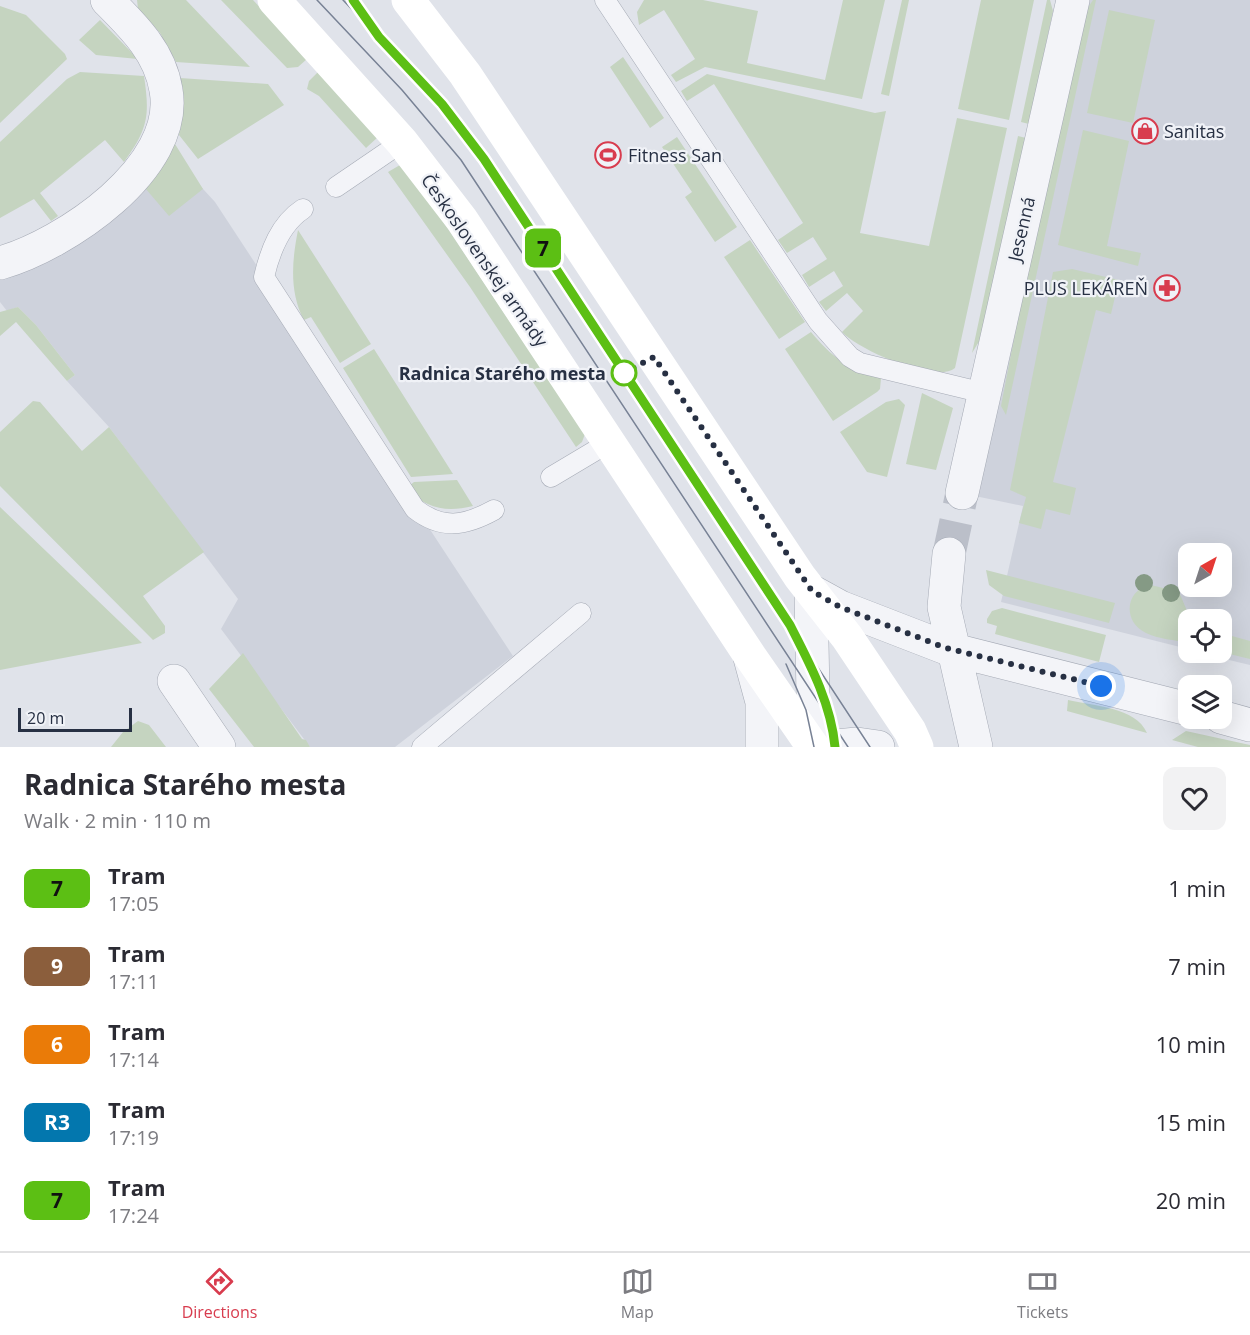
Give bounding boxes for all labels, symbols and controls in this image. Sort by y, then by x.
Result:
shop icon: Sanitas [1130,116,1160,146]
place label: Sanitas [1164,119,1224,143]
sports icon: Fitness San [593,140,623,170]
place label: Fitness San [628,143,722,167]
street label: Československej armády [416,169,554,352]
street label: Jesenná [1001,194,1040,266]
line badge: 7 [524,228,562,268]
text: 7 [537,234,549,262]
pharmacy icon: PLUS LEKÁREŇ [1152,273,1182,303]
place label: PLUS LEKÁREŇ [1024,276,1148,300]
marker: Radnica Starého mesta [611,360,637,386]
place label: Radnica Starého mesta [399,361,606,385]
north arrow [1178,543,1232,597]
map controls [1178,543,1232,729]
button: locate [1178,609,1232,663]
your location [1086,671,1116,701]
button: layers [1178,675,1232,729]
scale bar [18,705,132,732]
text: 20 m [27,707,64,729]
text: Radnica Starého mesta [24,765,346,803]
button: heart [1163,767,1226,830]
text: Walk · 2 min · 110 m [24,807,211,834]
text: Tram [108,860,166,890]
text: 1 min [1168,873,1226,903]
text: 7 [51,874,63,902]
text: 17:05 [108,890,159,917]
text: Tram [108,938,166,968]
text: 7 min [1168,951,1226,981]
text: 9 [51,952,63,980]
text: 17:11 [108,968,159,995]
text: Tram [108,1016,166,1046]
text: 10 min [1156,1029,1226,1059]
text: 6 [51,1030,63,1058]
text: 17:14 [108,1046,159,1073]
text: Tram [108,1094,166,1124]
text: 15 min [1156,1107,1226,1137]
text: R3 [44,1108,70,1136]
text: 17:19 [108,1124,159,1151]
text: Tram [108,1172,166,1202]
text: 20 min [1156,1185,1226,1215]
text: 7 [51,1186,63,1214]
text: 17:24 [108,1202,159,1229]
tab: Directions [182,1265,257,1323]
tab: Map [621,1265,654,1323]
tab: Tickets [1017,1265,1068,1323]

